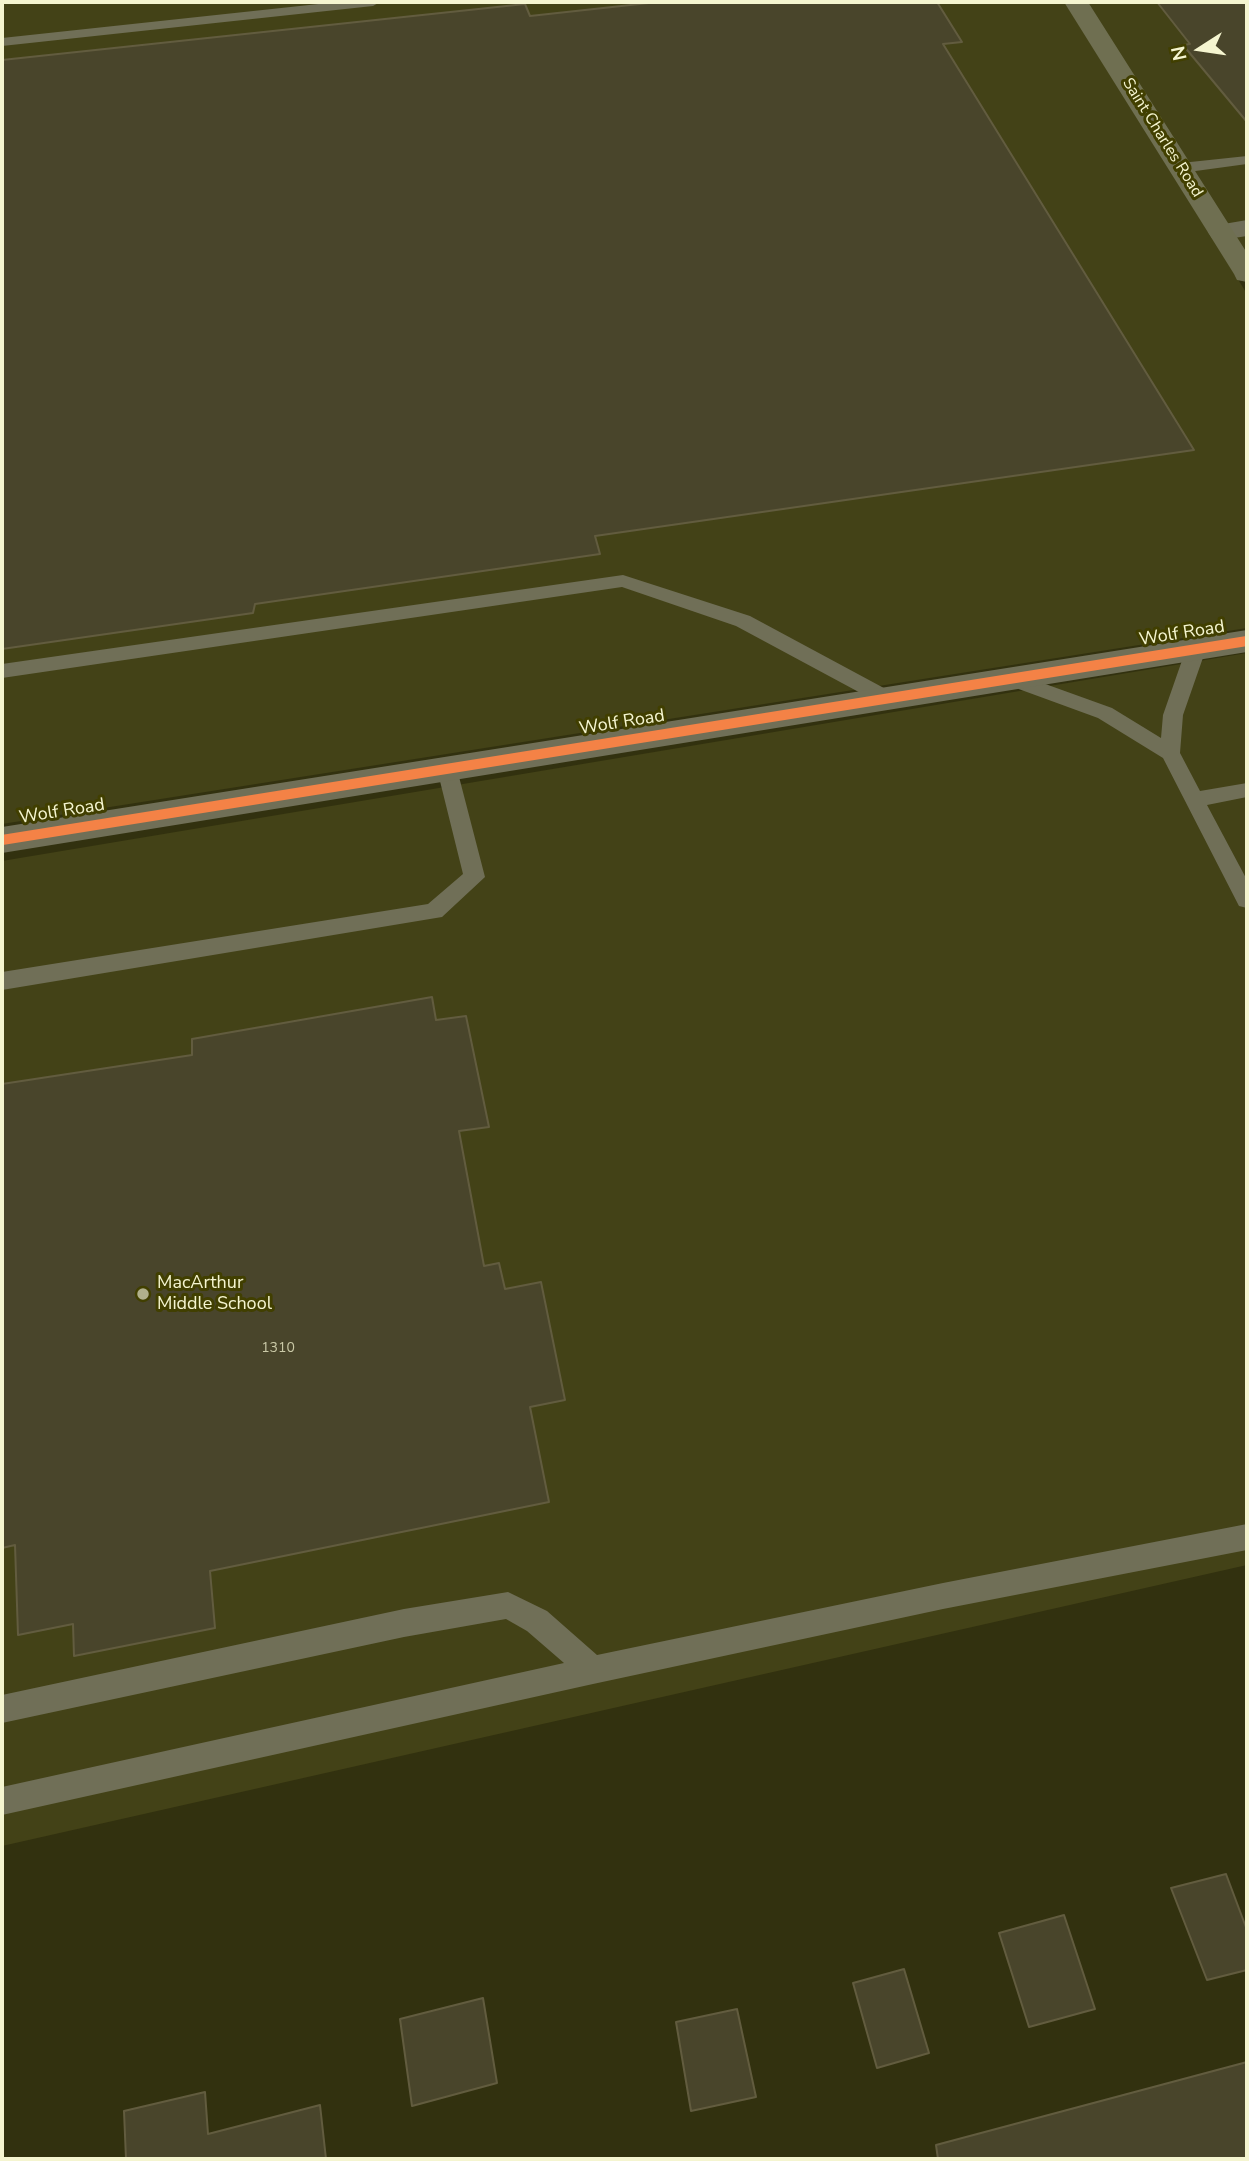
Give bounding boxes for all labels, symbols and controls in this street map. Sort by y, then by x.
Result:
north arrow [1165,14,1235,84]
text: N [1165,44,1194,63]
street label: Saint Charles Road [1118,75,1206,201]
street label: Wolf Road [1138,617,1226,651]
street label: Wolf Road [578,706,666,740]
street label: Wolf Road [18,795,106,829]
place label: MacArthur Middle School [157,1273,272,1316]
marker: MacArthur Middle School [135,1286,151,1302]
house number: 1310 [261,1341,295,1357]

